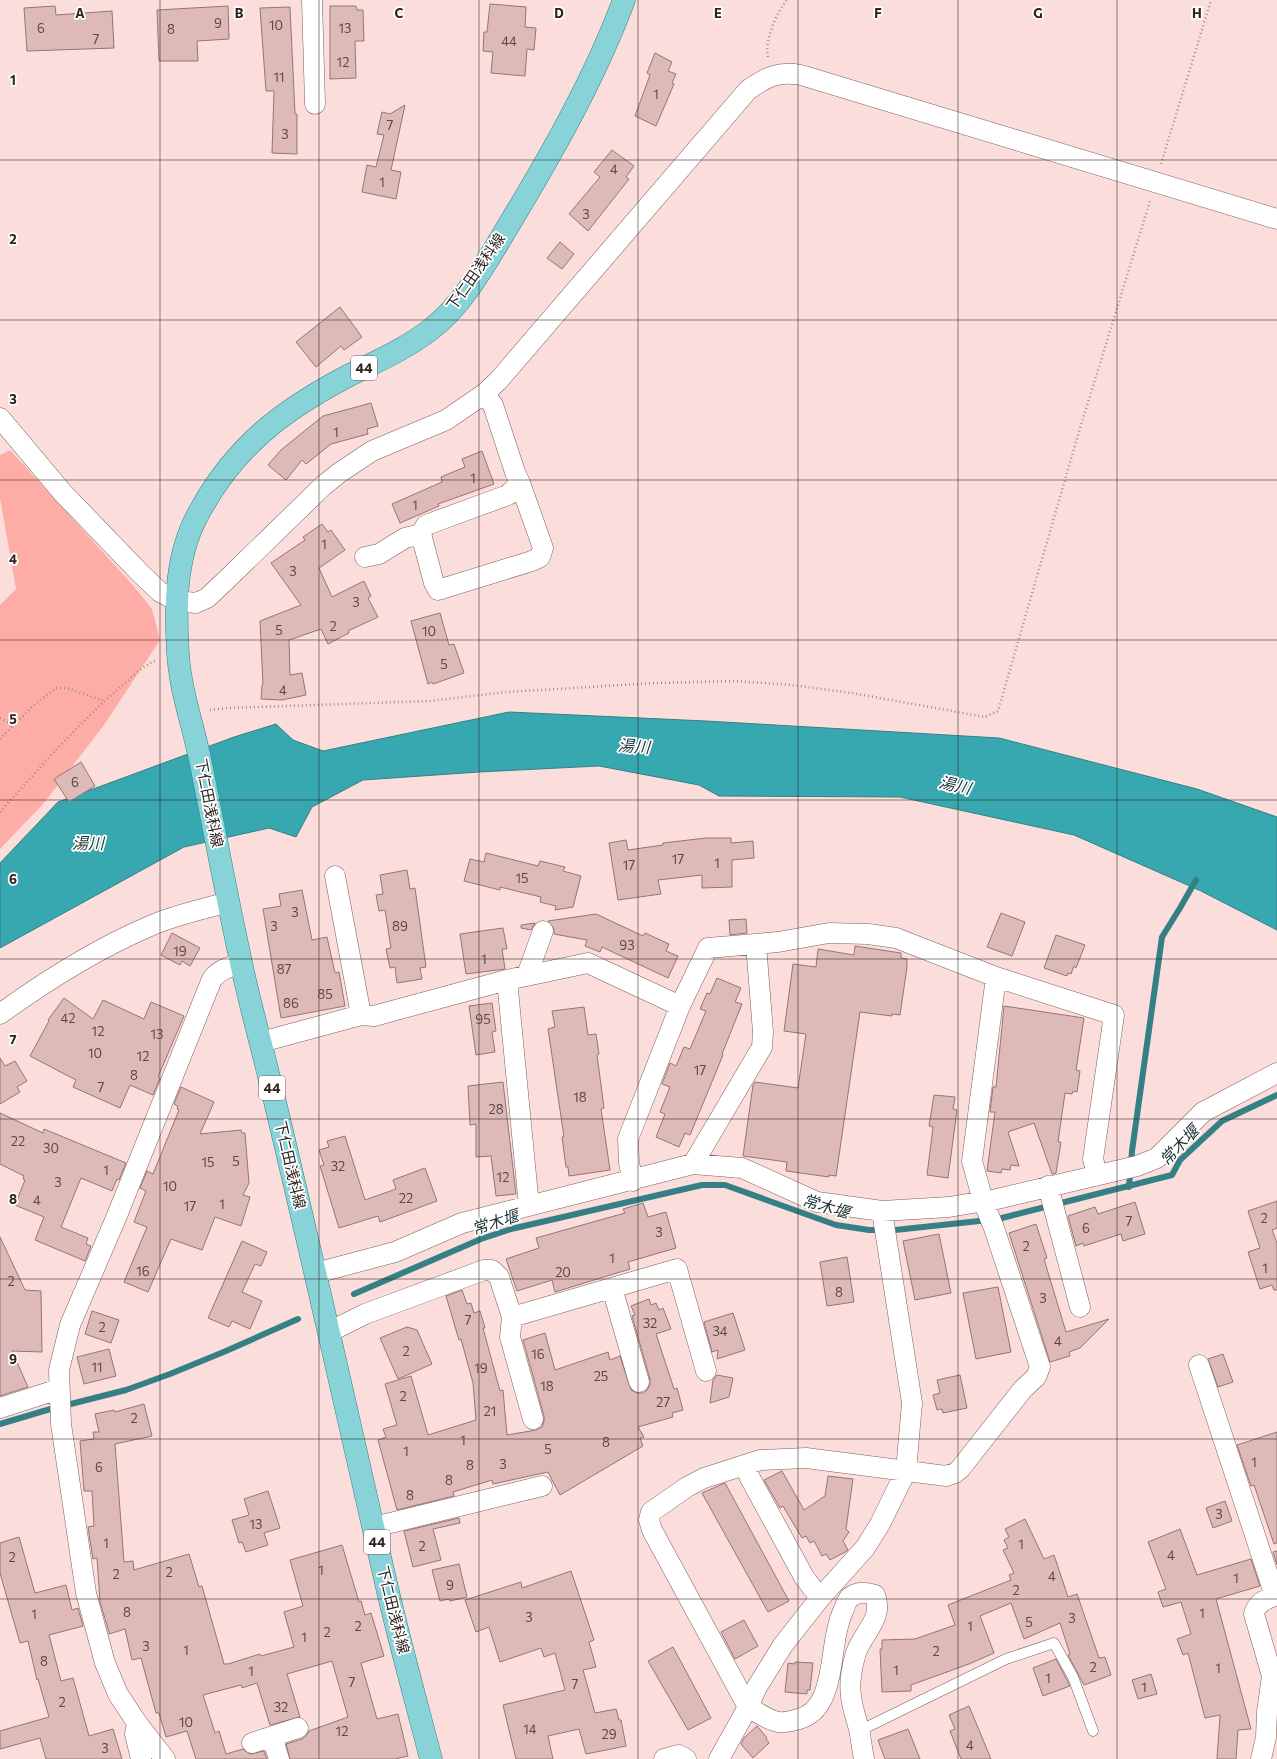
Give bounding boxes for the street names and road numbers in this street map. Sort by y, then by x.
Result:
street label: 下仁田浅科線 [442,229,508,313]
road number: 44 [351,356,377,380]
street label: 下仁田浅科線 [193,757,227,849]
road number: 44 [259,1076,285,1100]
street label: 下仁田浅科線 [272,1119,310,1211]
road number: 44 [364,1530,390,1554]
street label: 下仁田浅科線 [374,1564,414,1656]

